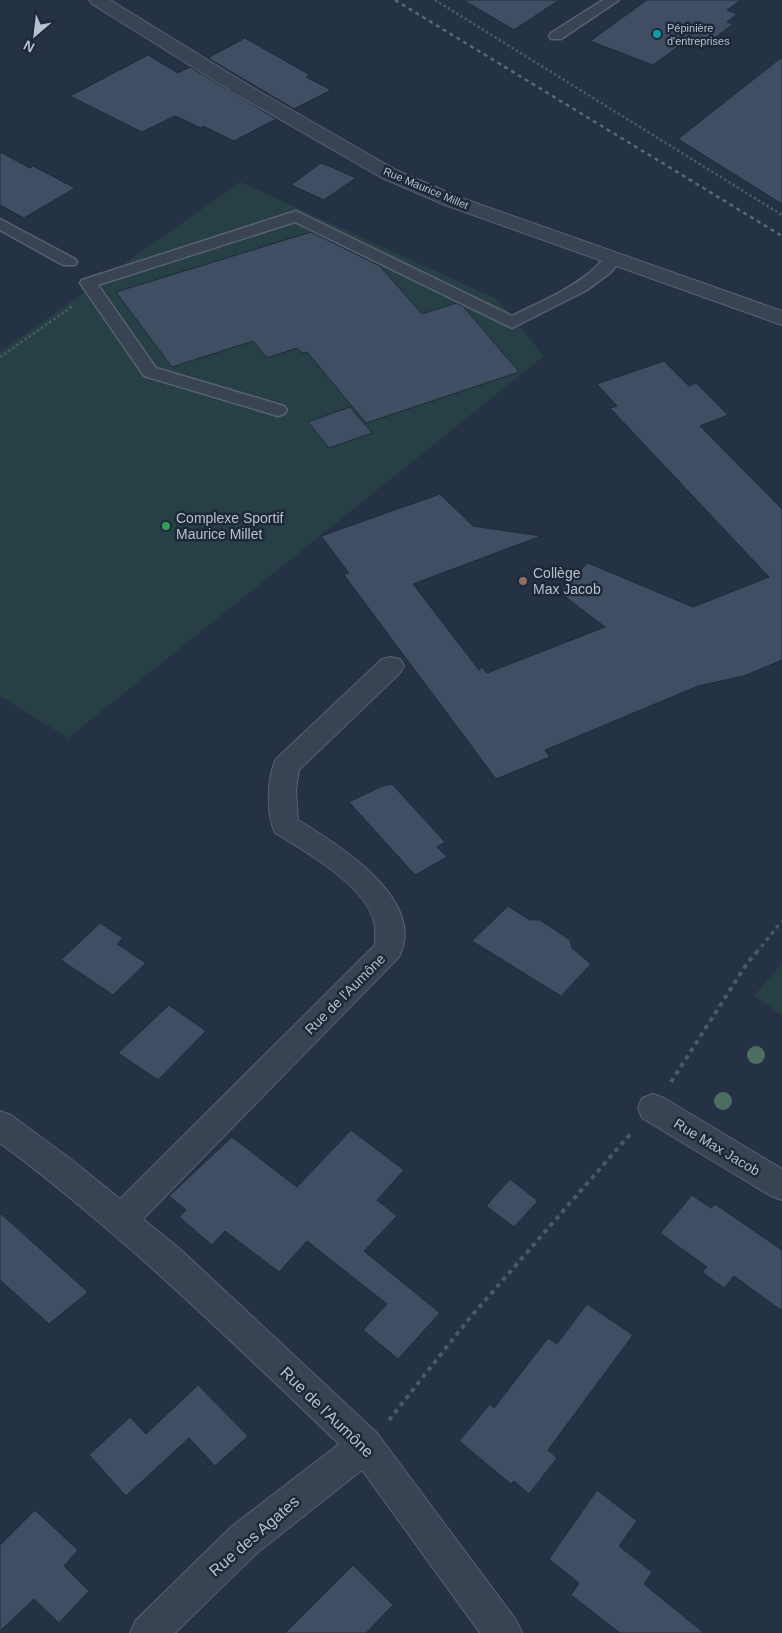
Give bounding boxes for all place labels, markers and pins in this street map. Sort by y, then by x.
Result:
place label: Pépinière d'entreprises [667,22,730,47]
marker: Pépinière d'entreprises [651,28,663,40]
place label: Complexe Sportif Maurice Millet [176,510,283,542]
marker: Complexe Sportif Maurice Millet [160,520,172,532]
place label: Collège Max Jacob [533,565,601,597]
marker: Collège Max Jacob [517,575,529,587]

